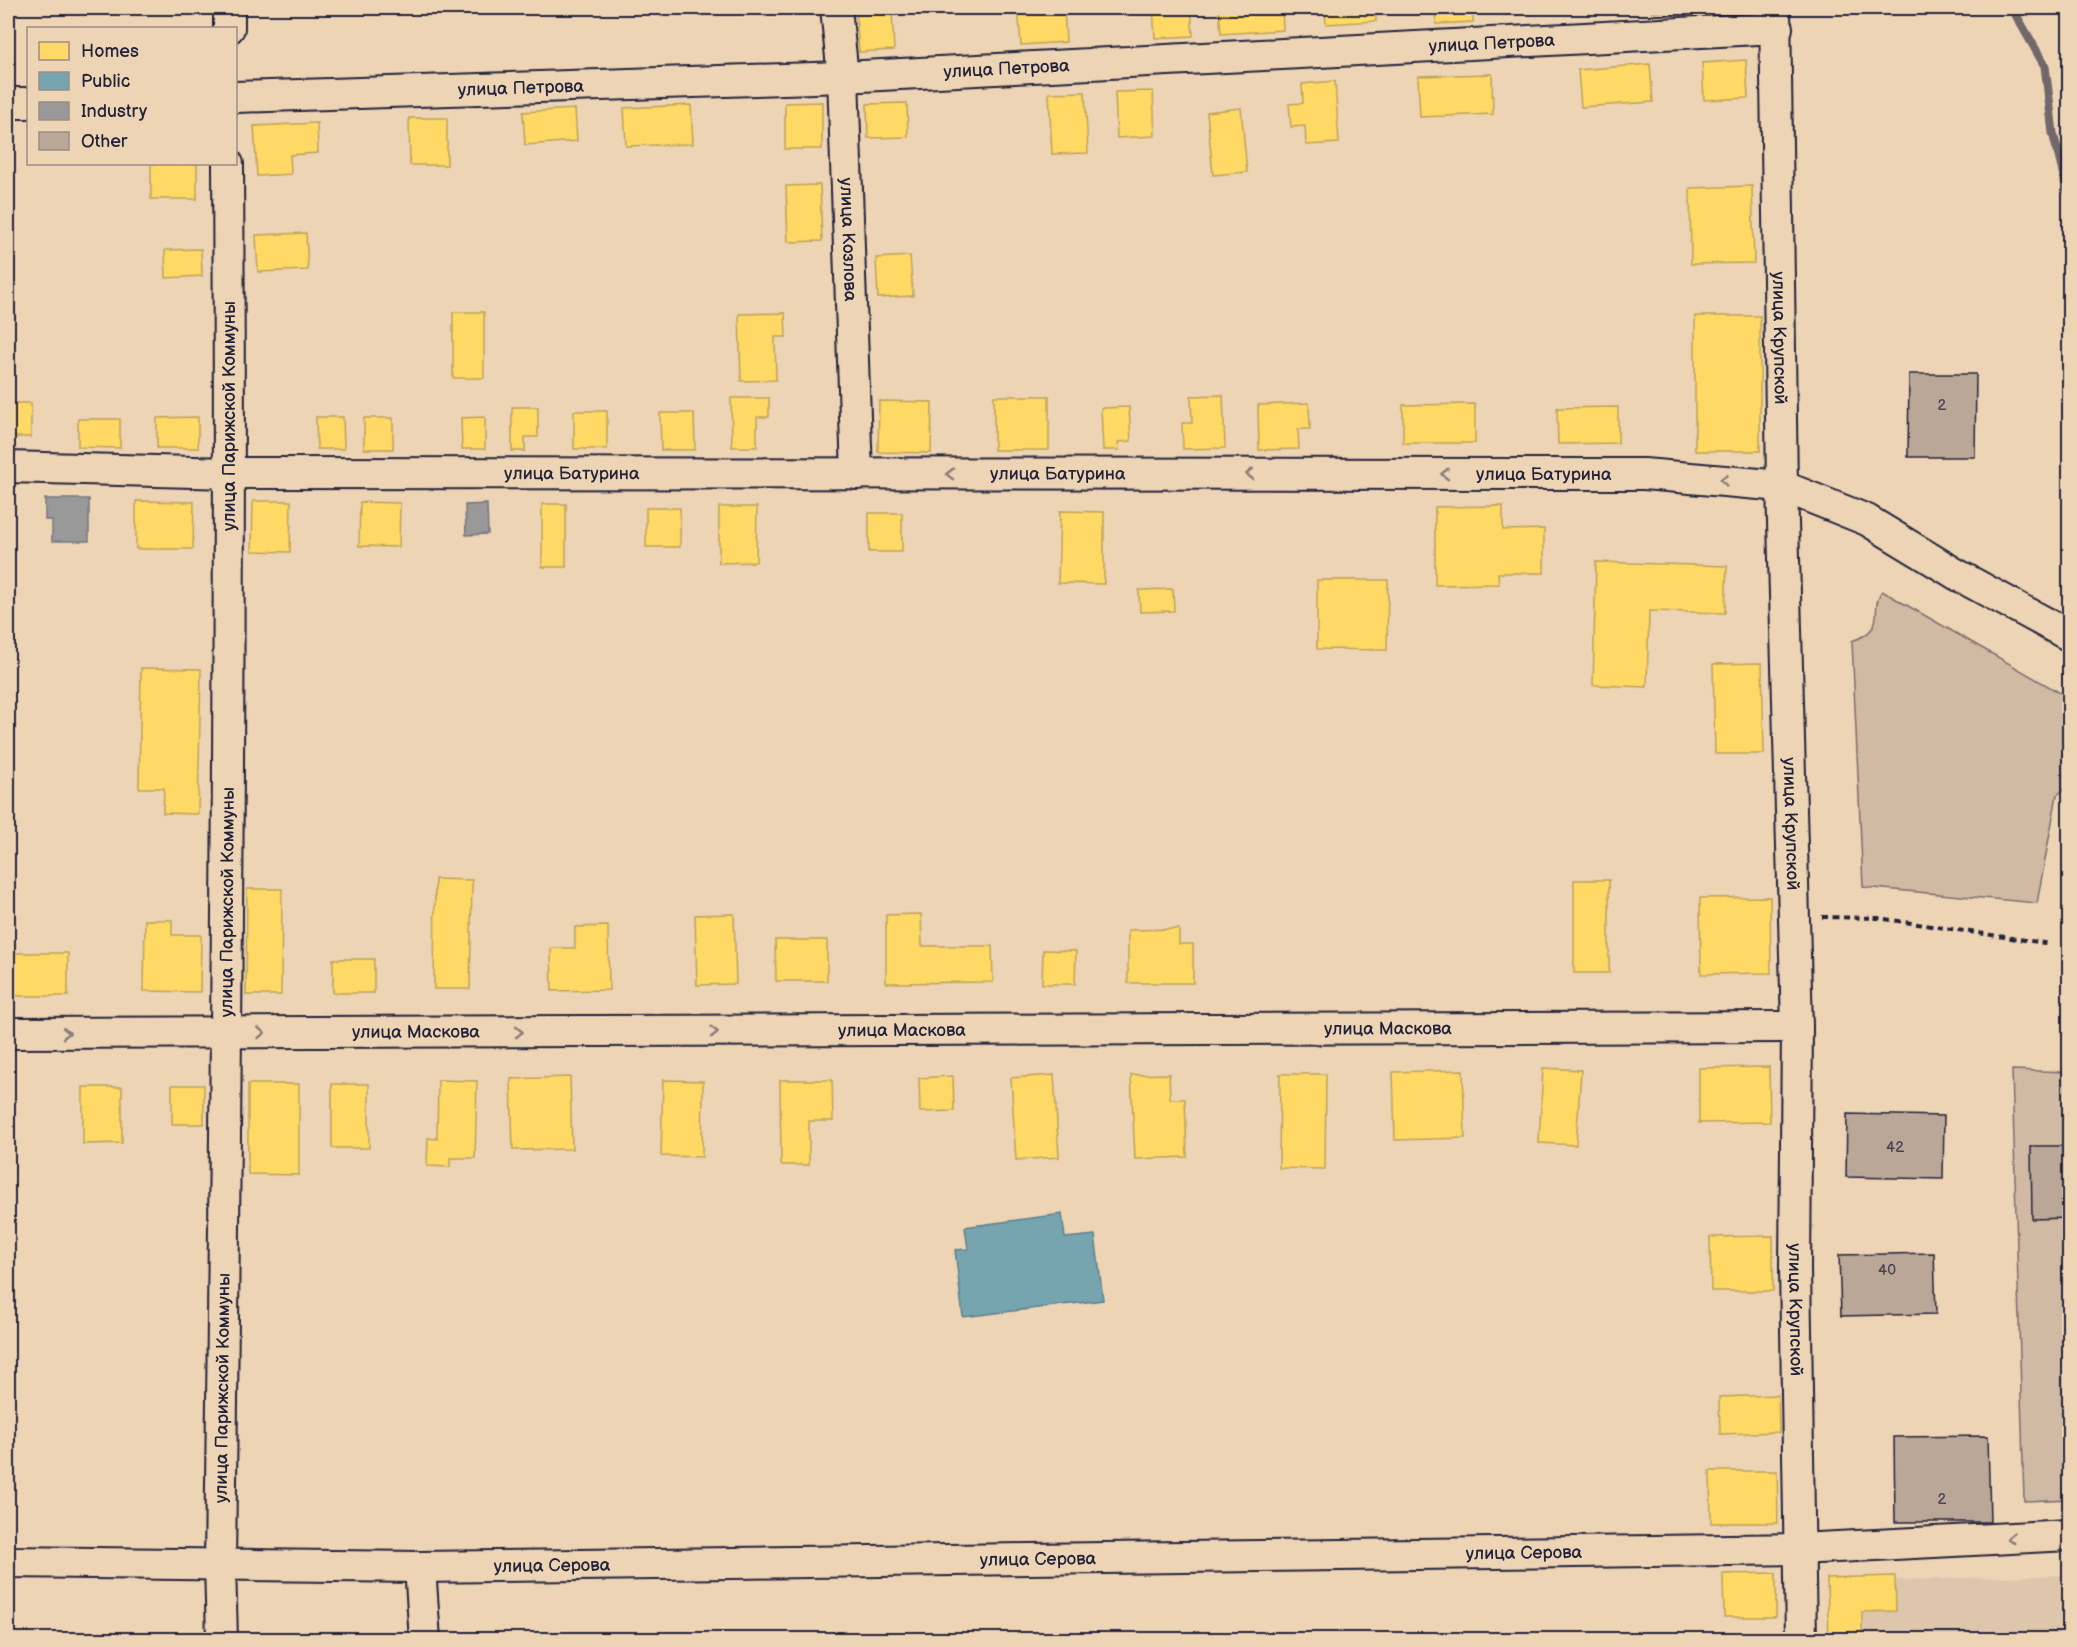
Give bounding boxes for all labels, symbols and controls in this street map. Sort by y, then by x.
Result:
legend [27,27,237,165]
street label: улица Петрова [1428,30,1556,57]
text: Homes [81,41,139,62]
street label: улица Петрова [943,55,1070,83]
text: Public [81,71,130,92]
street label: улица Петрова [457,76,585,101]
text: Industry [81,101,148,122]
text: Other [81,131,128,152]
street label: улица Козлова [836,177,861,302]
street label: улица Крупской [1768,271,1791,405]
street label: улица Парижской Коммуны [219,301,240,531]
house number: 2 [1938,396,1947,415]
street label: улица Батурина [504,463,640,484]
street label: улица Батурина [990,464,1126,485]
street label: улица Батурина [1476,464,1612,485]
one-way arrow [946,468,955,480]
one-way arrow [1246,468,1255,480]
one-way arrow [1441,468,1450,480]
one-way arrow [1720,474,1729,487]
street label: улица Крупской [1779,757,1803,891]
street label: улица Парижской Коммуны [216,787,239,1017]
street label: улица Маскова [1324,1018,1452,1040]
street label: улица Маскова [838,1020,966,1041]
street label: улица Маскова [352,1021,480,1043]
one-way arrow [514,1026,523,1038]
one-way arrow [709,1026,718,1038]
one-way arrow [61,1027,70,1039]
one-way arrow [256,1027,265,1039]
house number: 42 [1886,1138,1904,1157]
street label: улица Крупской [1784,1243,1807,1376]
house number: 40 [1878,1261,1896,1280]
street label: улица Парижской Коммуны [211,1273,235,1503]
house number: 2 [1938,1490,1947,1509]
one-way arrow [2007,1532,2016,1545]
street label: улица Серова [1465,1542,1583,1564]
street label: улица Серова [980,1548,1097,1571]
street label: улица Серова [494,1555,611,1577]

